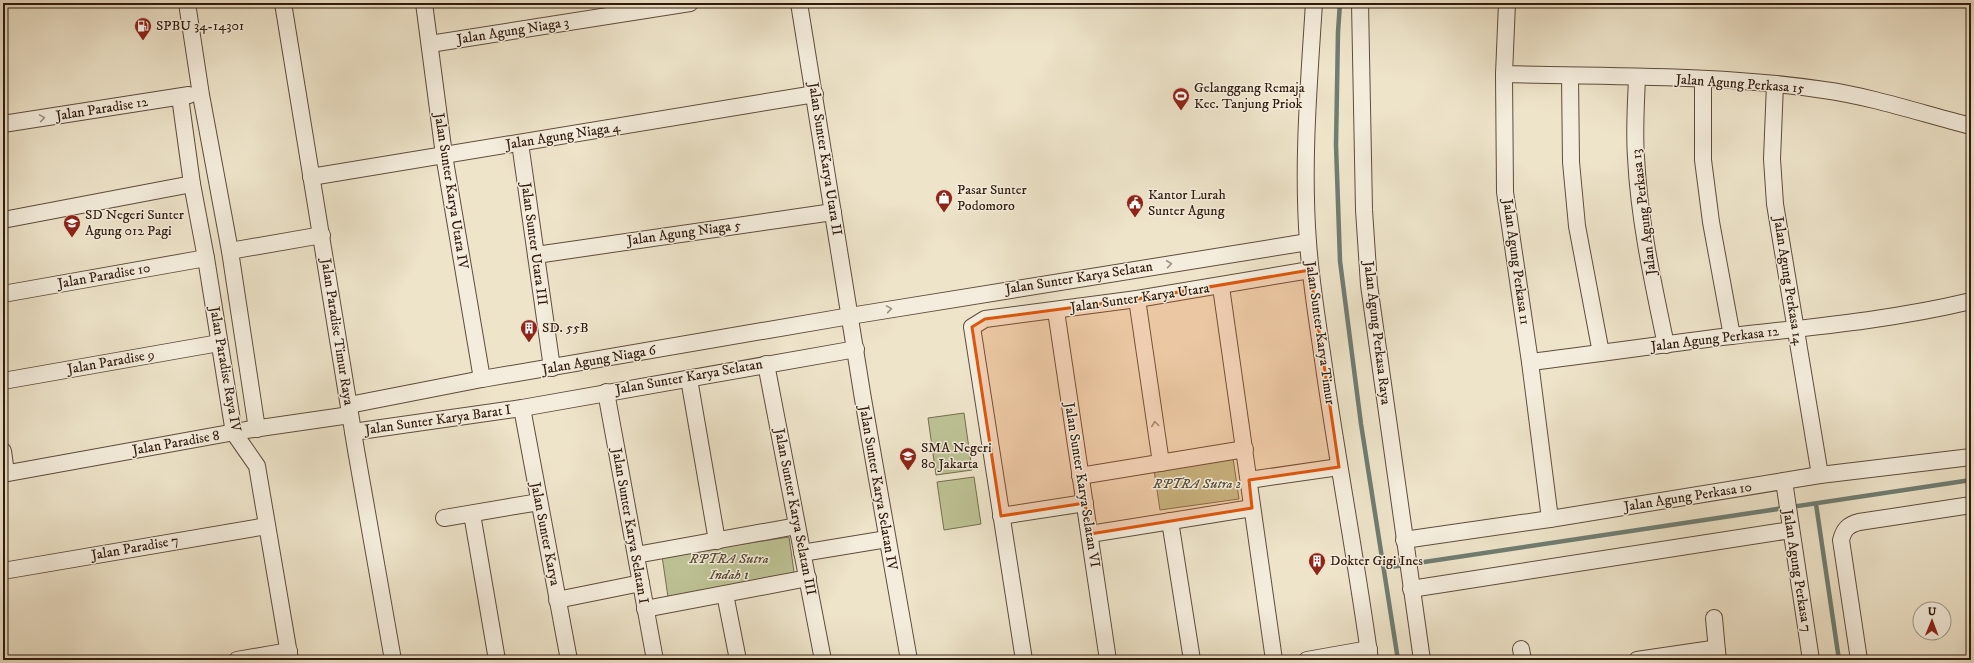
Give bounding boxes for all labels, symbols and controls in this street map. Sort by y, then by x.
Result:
street label: Jalan Agung Niaga 3 [454,13,570,49]
fuel station icon: SPBU 34-14301 [133,16,153,41]
place label: SPBU 34-14301 [156,17,244,35]
street label: Jalan Agung Perkasa 15 [1673,70,1805,97]
street label: Jalan Sunter Karya Utara II [804,79,846,237]
place label: Gelanggang Remaja Kec. Tanjung Priok [1194,79,1305,113]
sports icon: Gelanggang Remaja Kec. Tanjung Priok [1171,86,1191,111]
street label: Jalan Paradise 12 [53,93,149,125]
street label: Jalan Sunter Karya Utara IV [429,110,472,272]
one-way arrow [38,114,45,123]
street label: Jalan Agung Niaga 4 [502,118,623,154]
street label: Jalan Agung Perkasa 13 [1627,148,1661,278]
street label: Jalan Sunter Utara III [516,179,552,307]
place label: Pasar Sunter Podomoro [957,181,1028,215]
place label: Kantor Lurah Sunter Agung [1148,186,1226,220]
shop icon: Pasar Sunter Podomoro [934,188,954,213]
public building icon: Kantor Lurah Sunter Agung [1125,193,1145,218]
street label: Jalan Agung Perkasa 11 [1498,196,1534,326]
place label: SD Negeri Sunter Agung 012 Pagi [85,206,185,240]
school or university icon: SD Negeri Sunter Agung 012 Pagi [62,213,82,238]
street label: Jalan Agung Perkasa 14 [1769,213,1807,347]
street label: Jalan Agung Niaga 5 [624,216,742,250]
street label: Jalan Paradise Timur Raya [316,255,358,407]
street label: Jalan Sunter Karya Selatan [1002,257,1155,299]
street label: Jalan Sunter Karya Timur [1301,258,1339,407]
street label: Jalan Agung Perkasa Raya [1359,258,1395,406]
street label: Jalan Paradise 10 [54,259,152,293]
one-way arrow [1166,260,1172,269]
street label: Jalan Sunter Karya Utara [1067,279,1211,317]
street label: Jalan Paradise Raya IV [205,303,245,434]
one-way arrow [886,305,892,314]
building icon: SD. 55B [519,318,539,343]
place label: SD. 55B [542,319,589,337]
street label: Jalan Agung Perkasa 12 [1648,322,1780,356]
street label: Jalan Agung Niaga 6 [539,341,658,379]
street label: Jalan Paradise 9 [64,345,156,379]
street label: Jalan Sunter Karya Selatan [612,355,765,399]
street label: Jalan Sunter Karya Selatan VI [1060,399,1104,569]
street label: Jalan Sunter Karya Barat I [362,401,512,439]
street label: Jalan Sunter Karya Selatan IV [854,402,902,573]
one-way arrow [1151,421,1160,428]
street label: Jalan Sunter Karya Selatan III [770,425,820,597]
street label: Jalan Paradise 8 [129,426,221,460]
place label: SMA Negeri 80 Jakarta [921,439,992,473]
street label: Jalan Sunter Karya Selatan I [607,445,653,606]
school or university icon: SMA Negeri 80 Jakarta [898,446,918,471]
park label: RPTRA Sutra 2 [1152,475,1241,493]
street label: Jalan Agung Perkasa 10 [1621,478,1753,516]
street label: Jalan Sunter Karya [526,479,564,587]
street label: Jalan Agung Perkasa 7 [1778,506,1816,634]
street label: Jalan Paradise 7 [88,531,180,565]
park label: RPTRA Sutra Indah 1 [688,550,769,584]
building icon: Dokter Gigi Ines [1307,551,1327,576]
place label: Dokter Gigi Ines [1330,552,1423,570]
north arrow [1912,601,1952,641]
text: U [1928,605,1937,619]

